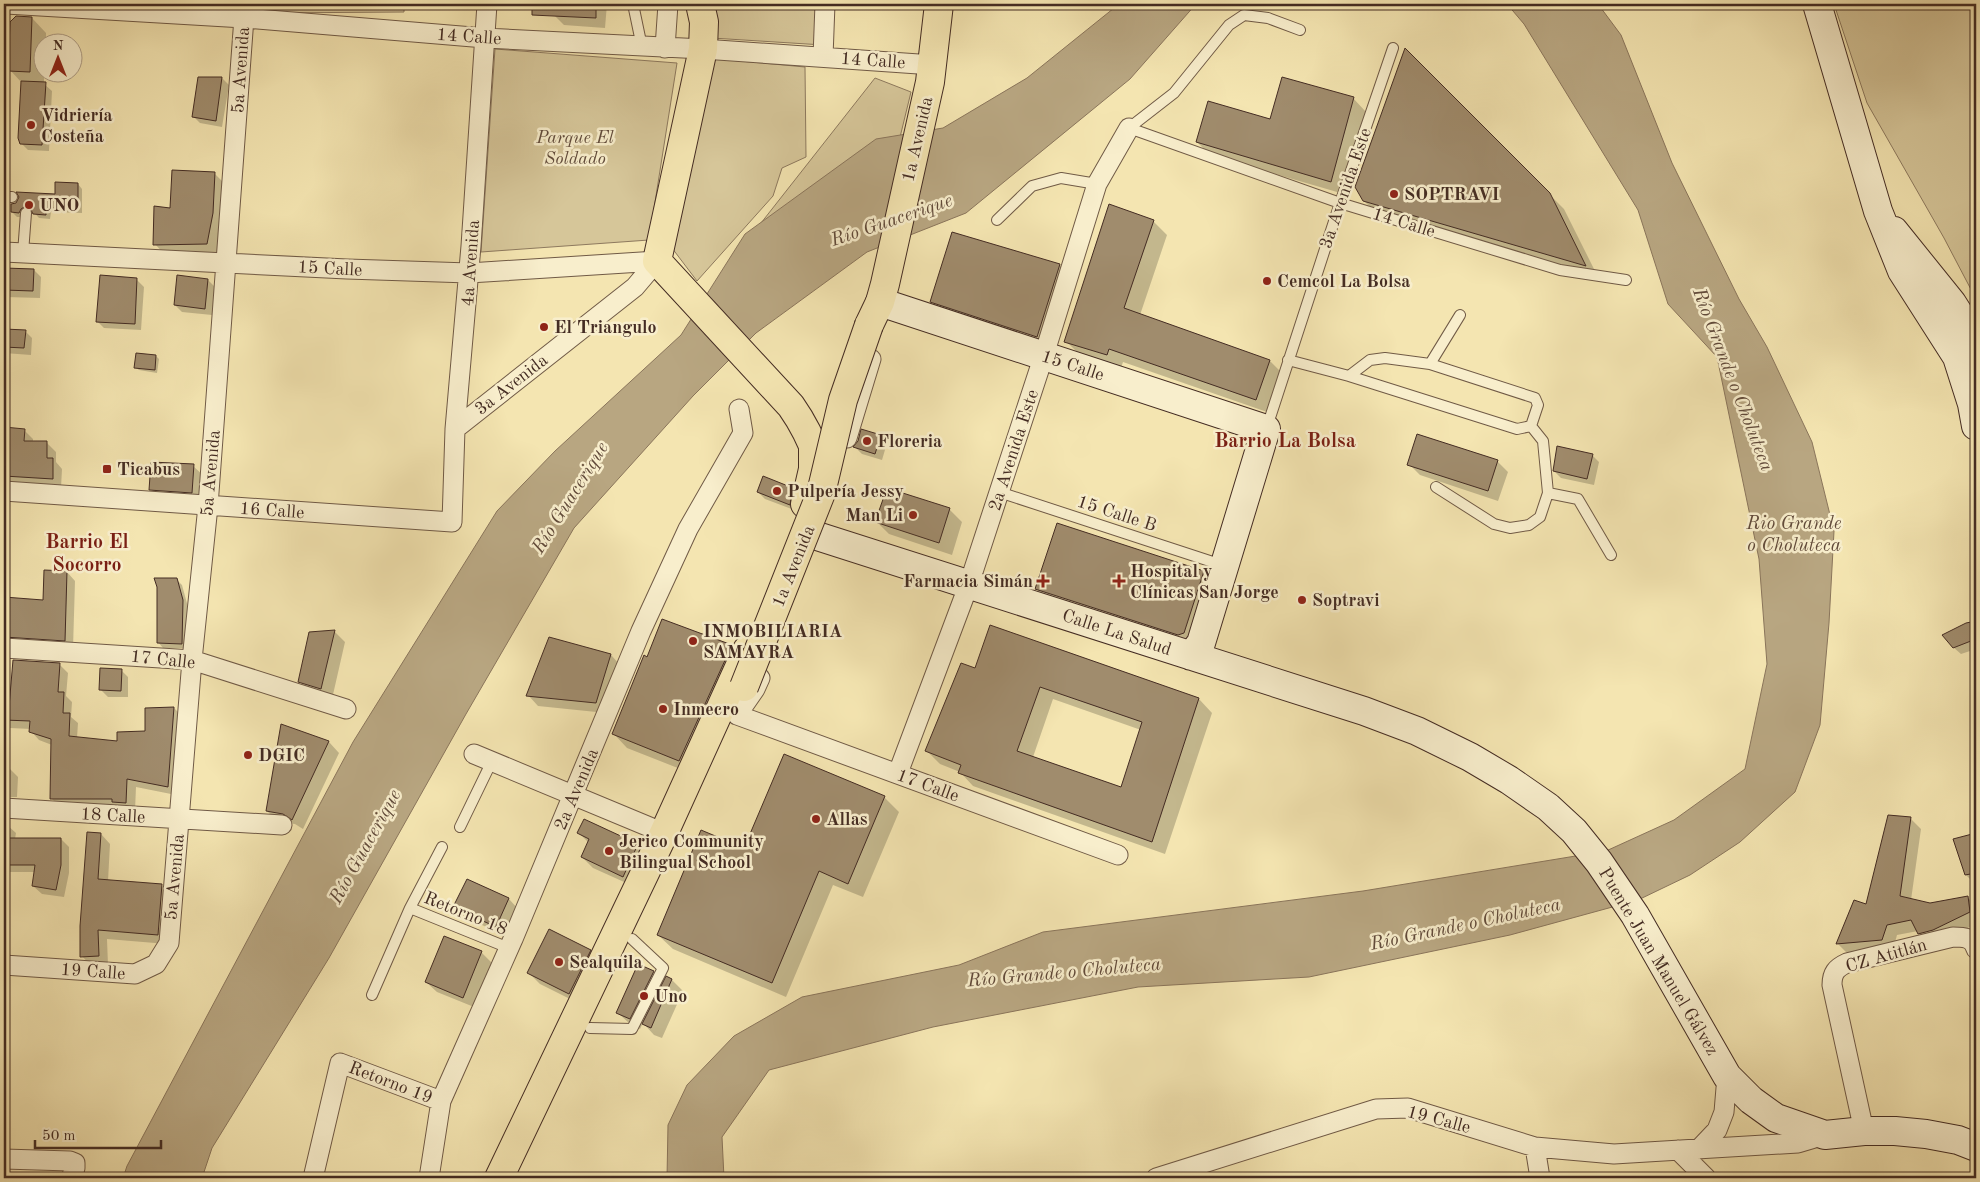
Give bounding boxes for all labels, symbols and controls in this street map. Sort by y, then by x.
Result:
street label: 5a Avenida [229,26,253,114]
street label: 14 Calle [436,26,502,48]
north arrow [32,32,82,82]
text: N [53,39,64,53]
street label: 14 Calle [840,50,906,72]
street label: 1a Avenida [899,95,937,184]
place label: Vidriería Costeña [41,107,113,146]
marker: Vidriería Costeña [25,119,37,131]
street label: 3a Avenida Este [1317,126,1375,251]
park label: Parque El Soldado [535,129,615,168]
place label: SOPTRAVI [1404,186,1500,204]
marker: SOPTRAVI [1388,188,1400,200]
water label: Río Guacerique [828,192,955,251]
place label: UNO [39,197,79,215]
marker: UNO [23,199,35,211]
street label: 14 Calle [1370,205,1437,241]
street label: 4a Avenida [459,219,483,307]
street label: 15 Calle [297,258,363,280]
place label: Cemcol La Bolsa [1277,273,1410,291]
marker: Cemcol La Bolsa [1261,275,1273,287]
water label: Río Grande o Choluteca [1688,285,1775,474]
place label: El Triangulo [554,319,657,337]
marker: El Triangulo [538,321,550,333]
street label: 15 Calle [1039,347,1106,385]
street label: 3a Avenida [472,351,551,419]
street label: 2a Avenida Este [986,387,1042,513]
street label: 5a Avenida [198,429,224,517]
district label: Barrio La Bolsa [1214,432,1356,452]
place label: Floreria [877,433,942,451]
marker: Floreria [861,435,873,447]
water label: Río Guacerique [529,439,613,558]
place label: Ticabus [117,461,180,479]
marker: Ticabus [101,463,113,475]
place label: Pulpería Jessy [787,483,904,501]
marker: Pulpería Jessy [771,485,783,497]
street label: 15 Calle B [1075,493,1159,535]
street label: 16 Calle [239,500,305,522]
place label: Man Li [845,507,903,525]
marker: Man Li [907,509,919,521]
water label: Rio Grande o Choluteca [1745,515,1842,556]
street label: 1a Avenida [769,523,819,610]
district label: Barrio El Socorro [45,533,129,576]
place label: Hospital y Clínicas San Jorge [1130,563,1279,602]
place label: Farmacia Simán [903,573,1033,591]
marker: Hospital y Clínicas San Jorge [1112,574,1126,588]
marker: Farmacia Simán [1037,575,1049,587]
place label: Soptravi [1312,592,1380,610]
marker: Soptravi [1296,594,1308,606]
street label: Calle La Salud [1060,607,1174,659]
place label: INMOBILIARIA SAMAYRA [703,623,843,662]
marker: INMOBILIARIA SAMAYRA [687,635,699,647]
street label: 17 Calle [130,648,196,672]
place label: Inmecro [673,701,739,719]
marker: Inmecro [657,703,669,715]
street label: 2a Avenida [552,746,602,833]
place label: DGIC [258,747,305,765]
marker: DGIC [242,749,254,761]
street label: 17 Calle [894,766,961,805]
water label: Río Guacerique [327,787,405,908]
street label: 18 Calle [80,805,146,827]
place label: Allas [826,811,868,829]
marker: Allas [810,813,822,825]
street label: 5a Avenida [162,833,188,921]
place label: Jerico Community Bilingual School [619,833,764,872]
marker: Jerico Community Bilingual School [603,845,615,857]
street label: Puente Juan Manuel Gálvez [1595,865,1721,1059]
street label: Retorno 18 [421,889,510,939]
water label: Río Grande o Choluteca [1367,896,1563,955]
street label: CZ Atitlán [1844,936,1929,976]
place label: Sealquila [569,954,643,972]
marker: Sealquila [553,956,565,968]
water label: Río Grande o Choluteca [966,956,1162,992]
street label: 19 Calle [60,961,126,983]
place label: Uno [654,988,687,1006]
marker: Uno [638,990,650,1002]
street label: Retorno 19 [346,1059,435,1107]
street label: 19 Calle [1405,1103,1472,1137]
scale bar [35,1117,161,1149]
text: 50 m [42,1129,76,1144]

